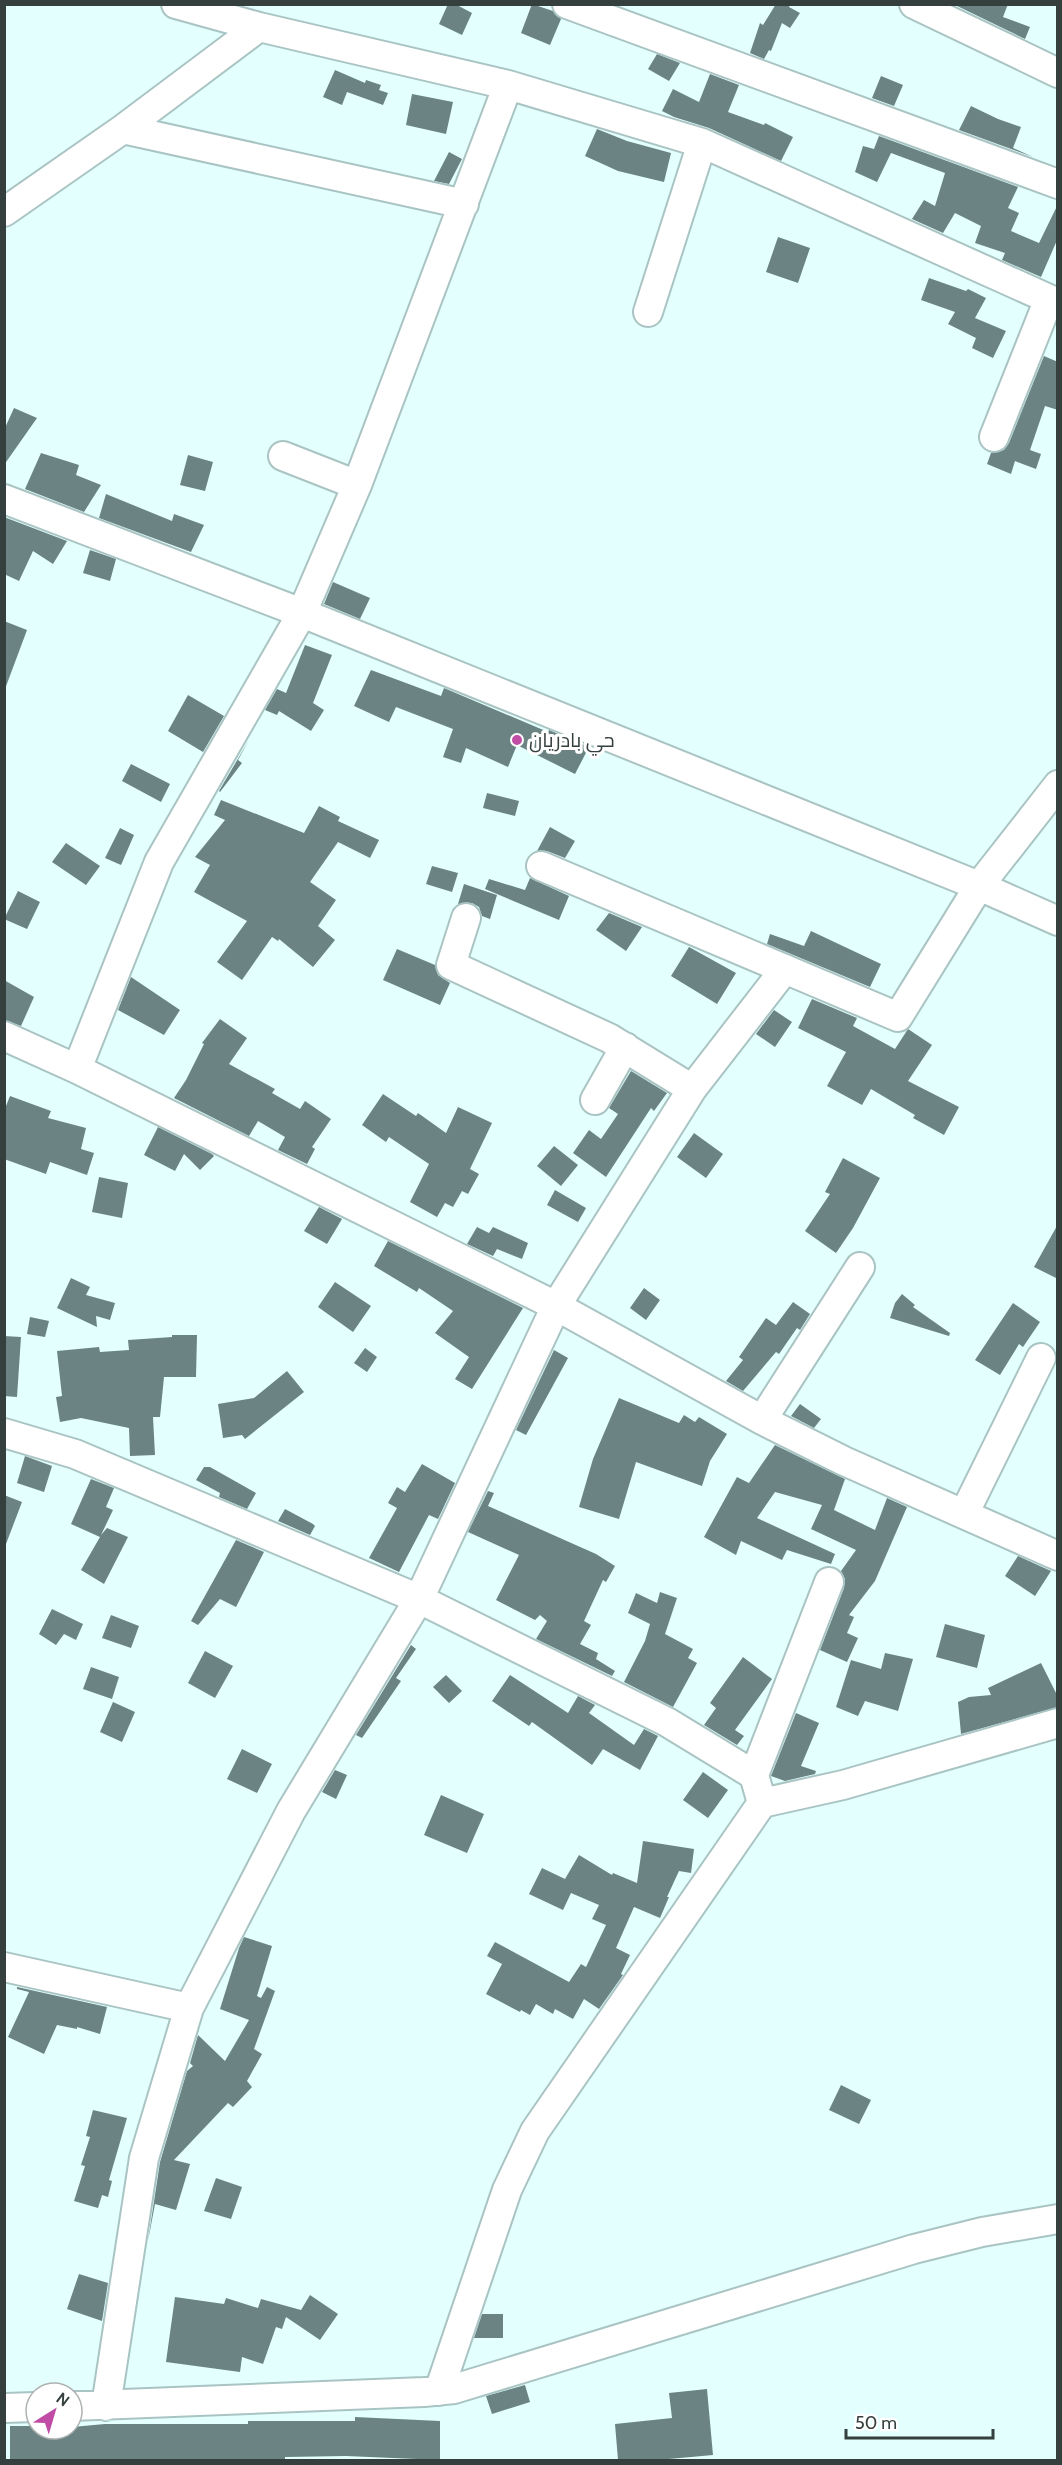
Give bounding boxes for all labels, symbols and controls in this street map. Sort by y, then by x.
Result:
place label: حي بادريان [529,728,615,756]
marker: حي بادريان [510,733,524,747]
north arrow [24,2381,84,2441]
text: N [52,2388,73,2410]
scale bar [846,2402,993,2440]
text: 50 m [855,2412,897,2434]

